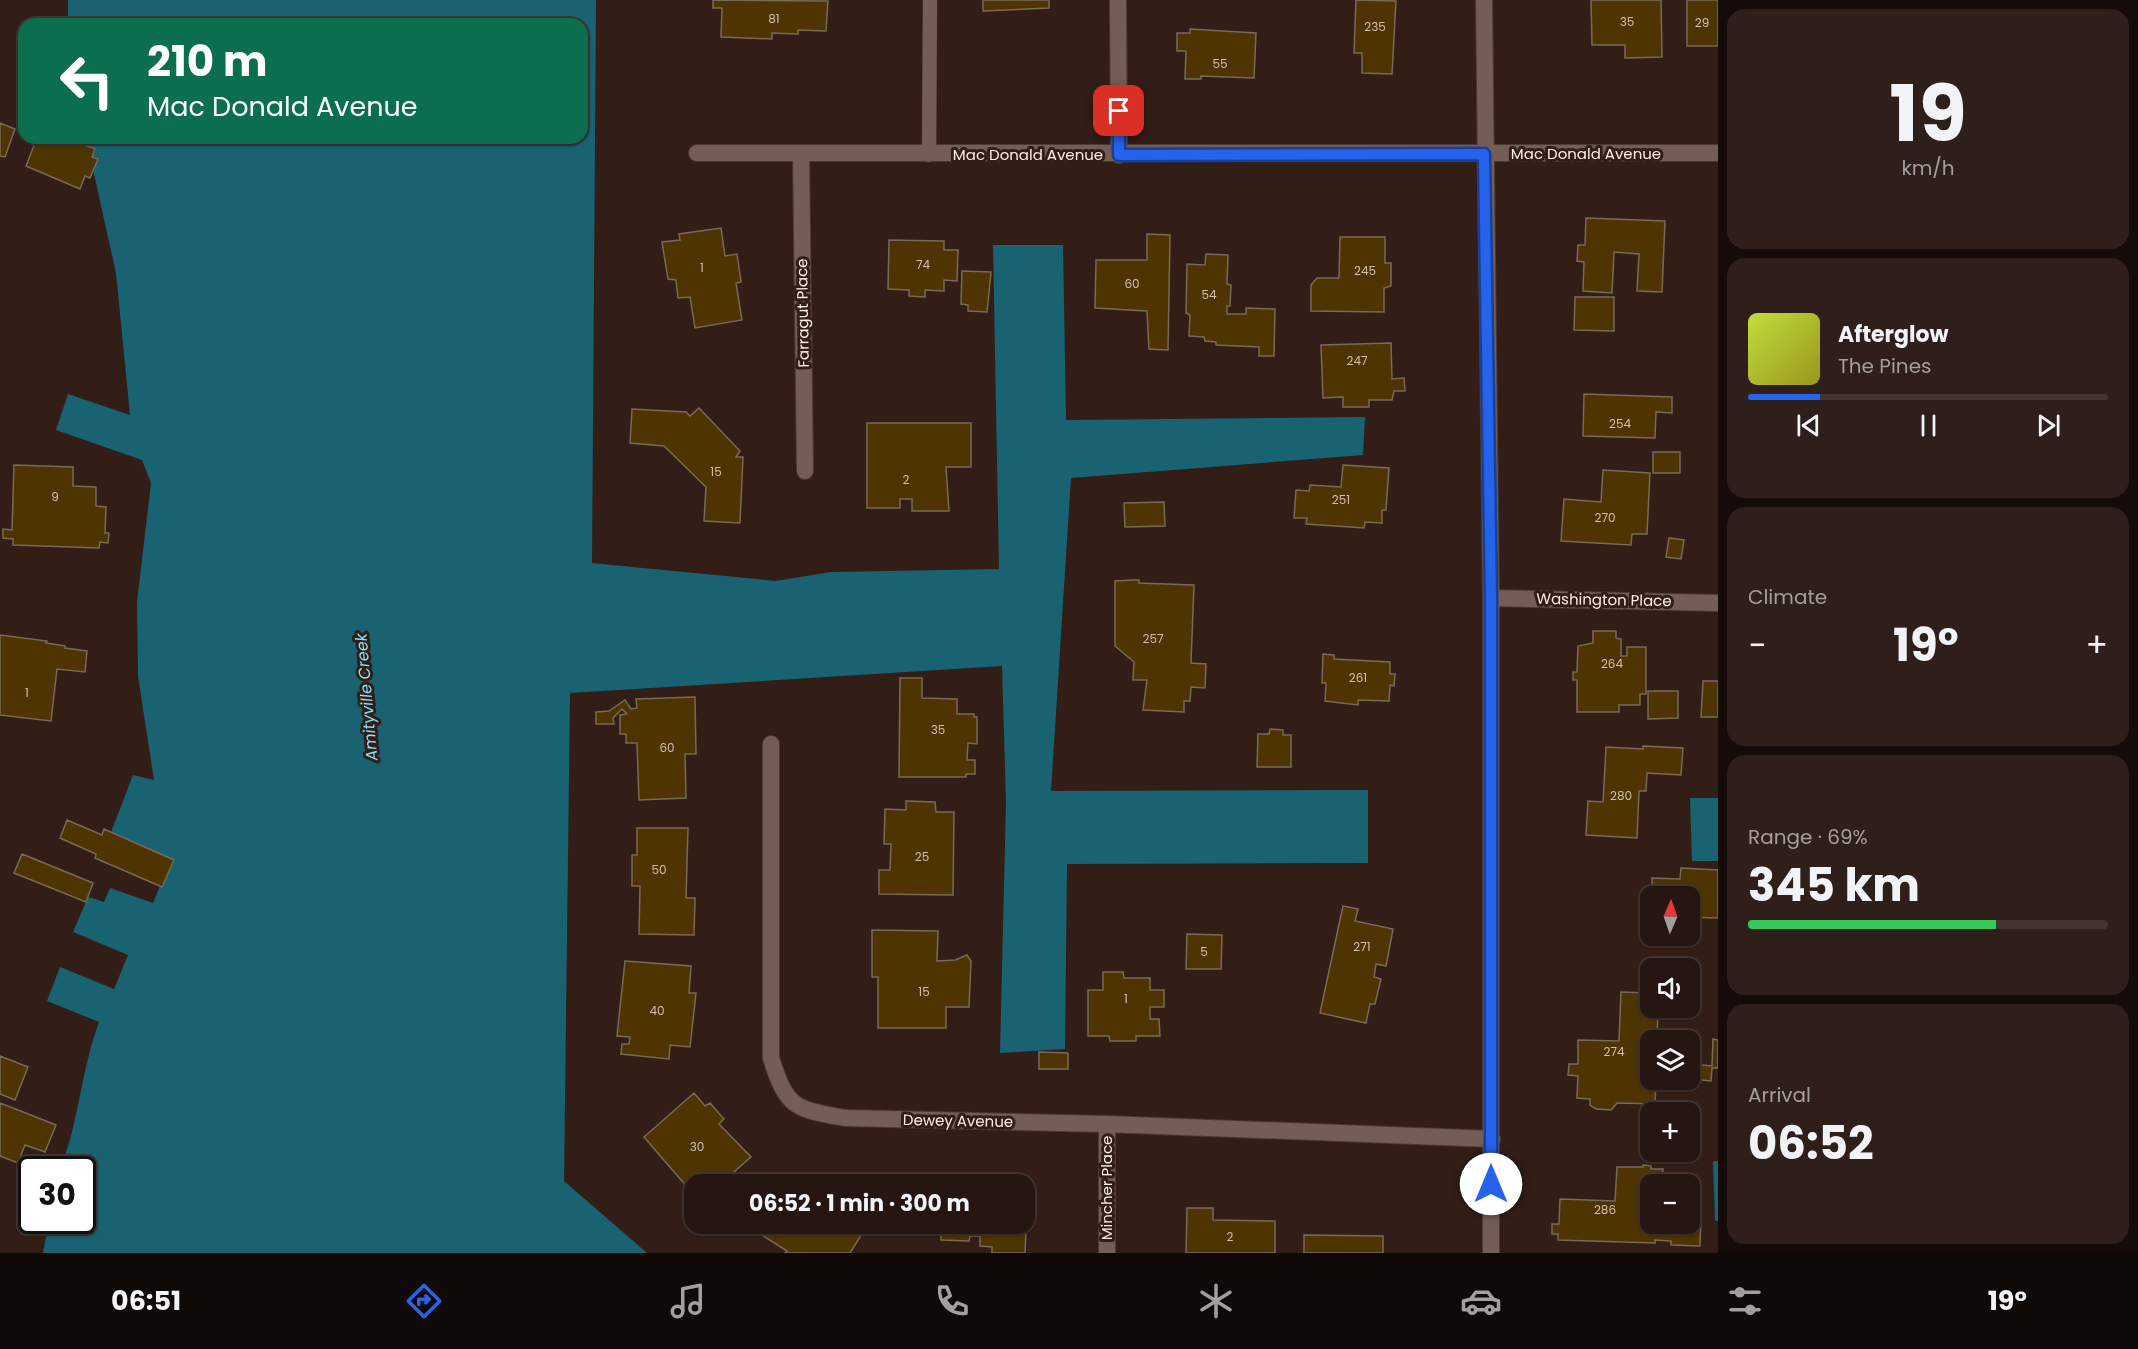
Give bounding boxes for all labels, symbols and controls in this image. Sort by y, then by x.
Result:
house number: 81 [768,10,780,27]
house number: 35 [1620,13,1634,30]
house number: 29 [1695,14,1709,31]
house number: 235 [1364,18,1386,35]
text: 210 m [147,32,268,91]
icon: left [48,42,126,120]
house number: 55 [1212,55,1228,72]
text: 19 [1889,59,1967,168]
pin [1093,85,1144,136]
text: Mac Donald Avenue [147,88,418,125]
icon: arrive [1102,94,1135,127]
street label: Mac Donald Avenue [1511,143,1661,164]
street label: Mac Donald Avenue [953,144,1103,165]
text: km/h [1901,154,1955,182]
house number: 74 [916,256,930,273]
street label: Farragut Place [791,258,814,368]
house number: 1 [700,259,704,276]
house number: 245 [1354,262,1376,279]
house number: 60 [1124,275,1140,292]
house number: 54 [1201,286,1217,303]
text: Afterglow [1838,319,1949,350]
house number: 247 [1346,352,1368,369]
text: The Pines [1838,352,1932,380]
icon: previous [1792,409,1825,442]
icon: pause [1912,409,1945,442]
icon: next [2032,409,2065,442]
house number: 254 [1609,415,1631,432]
house number: 15 [710,463,722,480]
house number: 2 [903,471,910,488]
house number: 9 [51,488,59,505]
house number: 251 [1332,491,1350,508]
house number: 270 [1595,509,1616,526]
text: Climate [1748,583,1827,611]
street label: Washington Place [1536,588,1672,611]
text: 19° [1893,614,1959,677]
text: − [1748,622,1766,669]
text: + [2085,622,2108,669]
house number: 257 [1143,630,1164,647]
water label: Amityville Creek [349,631,384,763]
house number: 264 [1601,655,1623,672]
house number: 261 [1349,669,1367,686]
house number: 1 [25,684,29,701]
house number: 35 [931,721,945,738]
house number: 60 [659,739,675,756]
house number: 280 [1610,787,1632,804]
text: Range · 69% [1748,823,1868,851]
house number: 25 [915,848,929,865]
text: 345 km [1748,854,1920,917]
house number: 50 [651,861,667,878]
north arrow [1640,886,1700,946]
map controls [1640,886,1700,1234]
house number: 271 [1353,938,1371,955]
house number: 5 [1200,943,1208,960]
button: sound [1640,958,1700,1018]
house number: 15 [918,983,930,1000]
house number: 1 [1124,990,1128,1007]
house number: 40 [649,1002,665,1019]
button: layers [1640,1030,1700,1090]
house number: 274 [1603,1043,1625,1060]
text: Arrival [1748,1081,1811,1109]
button: + [1640,1102,1700,1162]
street label: Dewey Avenue [903,1109,1013,1132]
text: 06:52 [1748,1112,1874,1175]
street label: Mincher Place [1096,1136,1117,1240]
house number: 30 [690,1138,704,1155]
position arrow [1459,1152,1523,1216]
speed limit sign: 30 [18,1156,96,1234]
button: − [1640,1174,1700,1234]
text: 06:52 · 1 min · 300 m [749,1188,970,1219]
house number: 286 [1594,1201,1616,1218]
house number: 2 [1227,1228,1234,1245]
icon: directions [403,1280,445,1322]
icon: music [667,1280,709,1322]
icon: phone [931,1280,973,1322]
icon: climate [1195,1280,1237,1322]
icon: car [1460,1280,1502,1322]
icon: filters [1724,1280,1766,1322]
text: 06:51 [111,1282,181,1319]
text: 19° [1988,1282,2027,1319]

